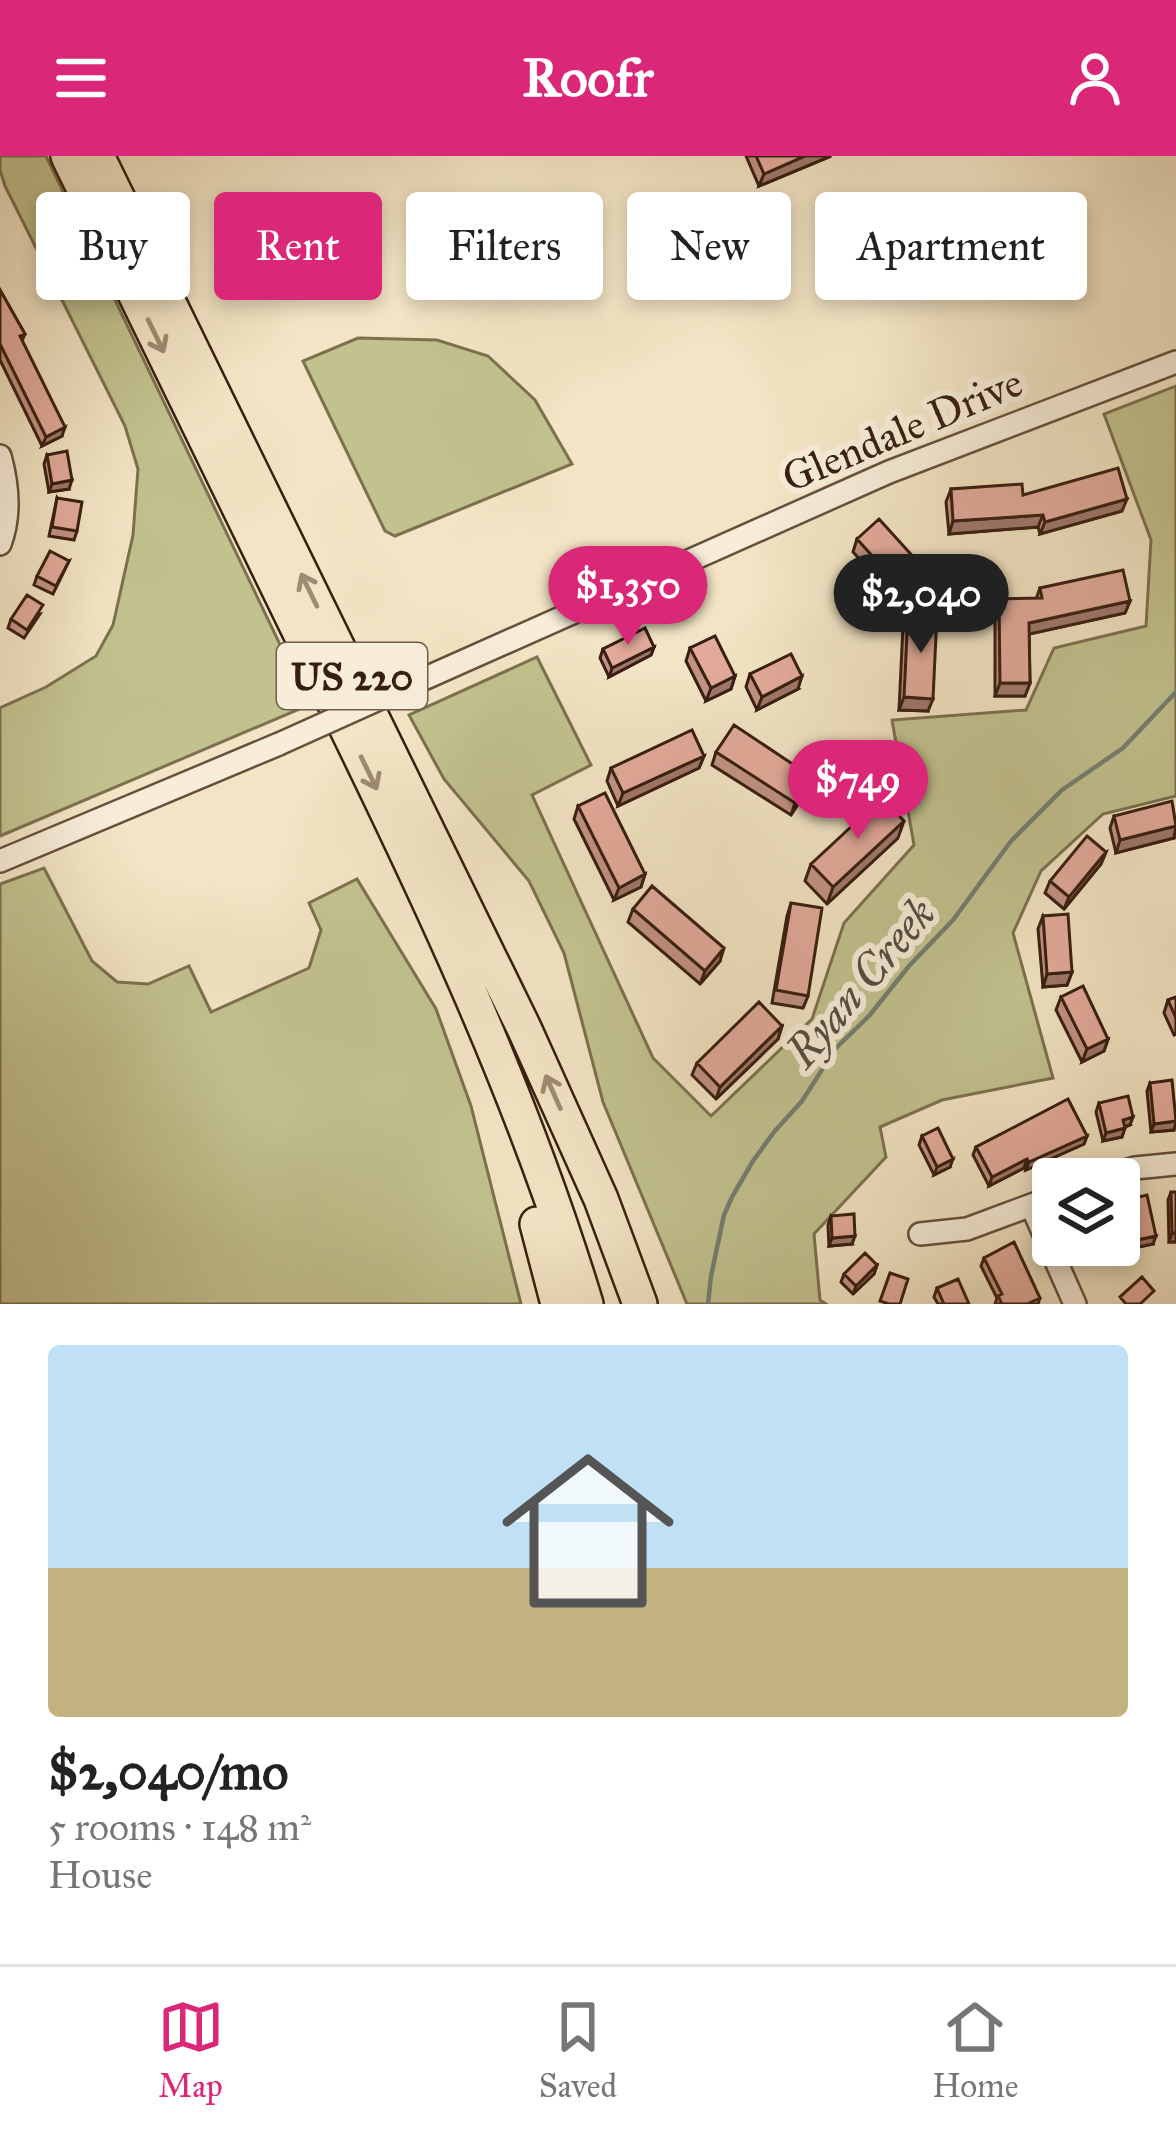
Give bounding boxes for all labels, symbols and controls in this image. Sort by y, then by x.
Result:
icon: menu [48,45,114,111]
text: Roofr [522,45,654,111]
icon: person [1062,45,1128,111]
chip: Buy [36,192,190,300]
chip: Rent [214,192,382,300]
chip: Filters [406,192,603,300]
chip: New [627,192,791,300]
chip: Apartment [815,192,1087,300]
one-way arrow [146,318,169,354]
street label: Glendale Drive [774,356,1030,504]
pin: $1,350 [530,546,726,648]
pin: $2,040 [823,554,1019,656]
text: $1,350 [575,561,681,609]
text: $2,040 [861,569,981,617]
one-way arrow [297,573,320,608]
road number: US 220 [277,643,427,709]
pin: $749 [787,740,929,842]
one-way arrow [359,754,381,790]
text: $749 [815,755,901,803]
water label: Ryan Creek [773,887,947,1080]
one-way arrow [540,1075,562,1111]
map controls [1032,1158,1140,1266]
button: layers [1032,1158,1140,1266]
icon: home [480,1423,696,1639]
text: $2,040/mo [48,1741,288,1803]
text: 5 rooms · 148 m² [48,1803,311,1851]
text: House [48,1851,152,1899]
tab: Map [158,1994,224,2106]
tab: Saved [539,1994,617,2106]
tab: Home [932,1994,1018,2106]

